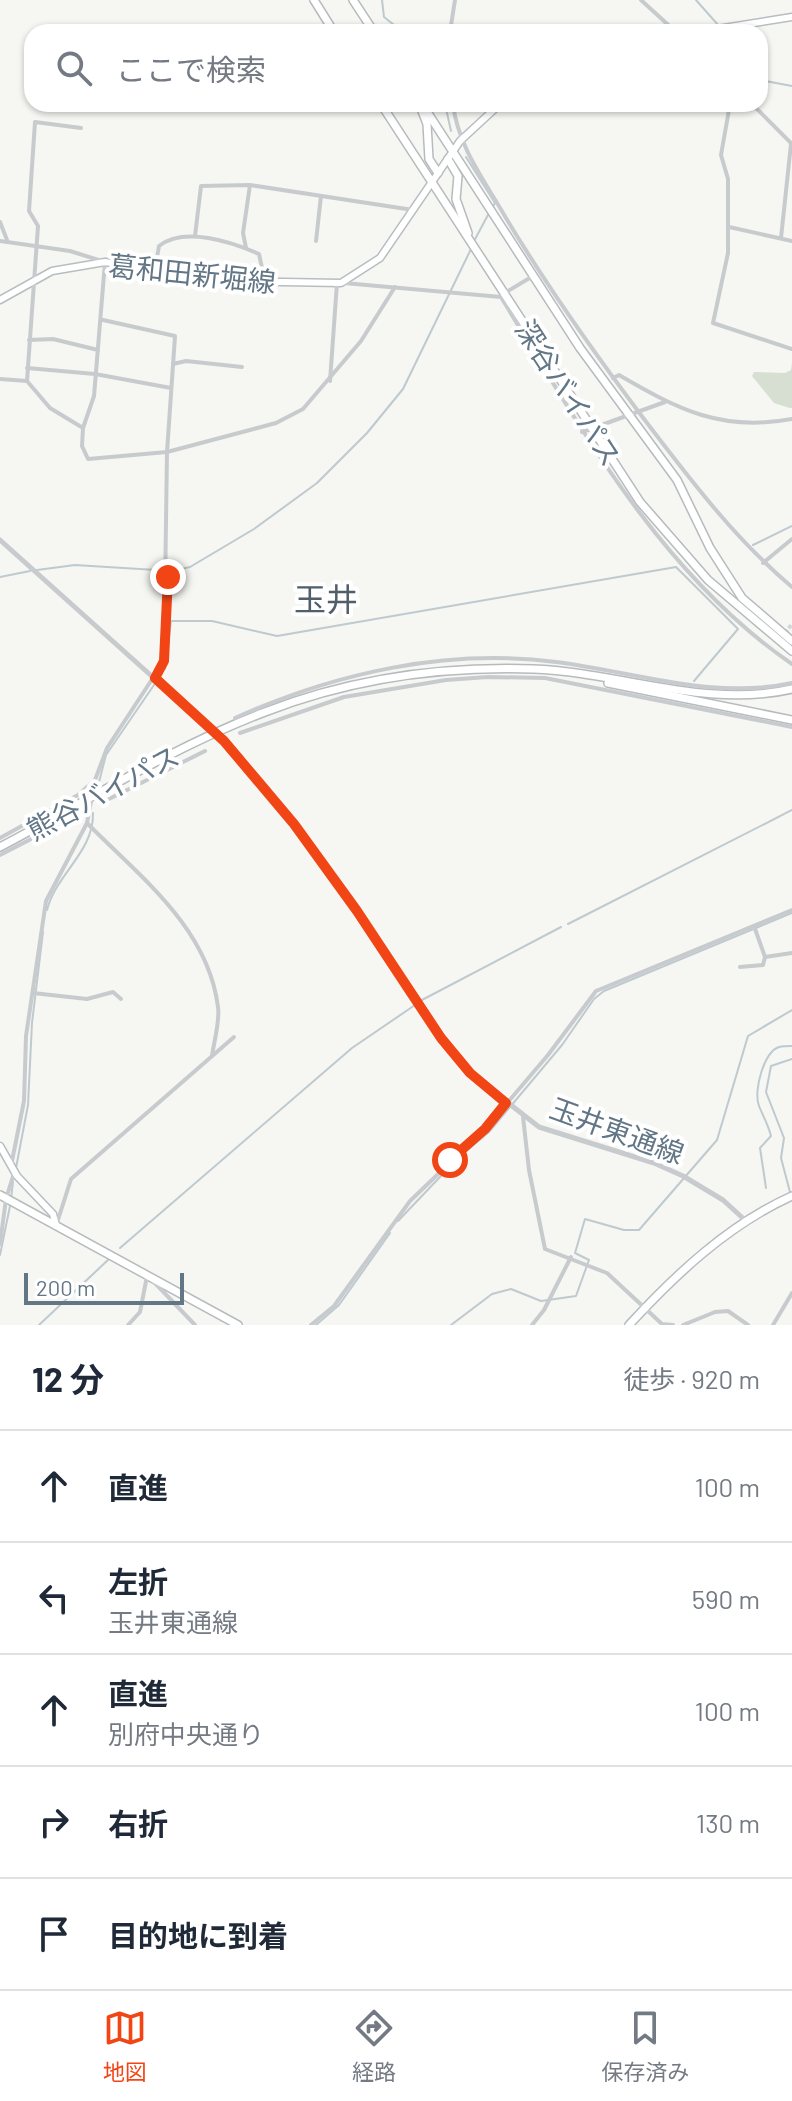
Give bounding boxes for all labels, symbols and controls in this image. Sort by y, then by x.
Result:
search box [24,24,768,112]
icon: search [52,46,96,90]
text: ここで検索 [116,51,266,87]
street label: 葛和田新堀線 [107,247,277,299]
street label: 深谷バイパス [509,313,629,472]
route end [150,559,186,595]
district label: 玉井 [294,579,358,617]
street label: 熊谷バイパス [21,738,184,846]
street label: 玉井東通線 [546,1090,689,1170]
route start [432,1142,468,1178]
scale bar [24,1269,184,1305]
text: 200 m [36,1274,95,1300]
text: 12 分 [32,1358,104,1399]
text: 徒歩 · 920 m [623,1363,760,1394]
icon: ahead [32,1464,76,1508]
text: 直進 [108,1469,168,1505]
text: 100 m [695,1471,760,1502]
text: 左折 [108,1563,168,1599]
icon: left [32,1576,76,1620]
text: 590 m [692,1583,760,1614]
text: 玉井東通線 [108,1606,238,1637]
text: 直進 [108,1675,168,1711]
icon: ahead [32,1688,76,1732]
text: 100 m [695,1695,760,1726]
text: 別府中央通り [108,1718,264,1749]
icon: right [32,1800,76,1844]
text: 右折 [108,1805,168,1841]
text: 130 m [696,1807,760,1838]
icon: arrive [32,1912,76,1956]
text: 目的地に到着 [108,1917,288,1953]
tab: 地図 [103,2006,147,2086]
tab: 経路 [352,2006,396,2086]
tab: 保存済み [601,2006,689,2086]

